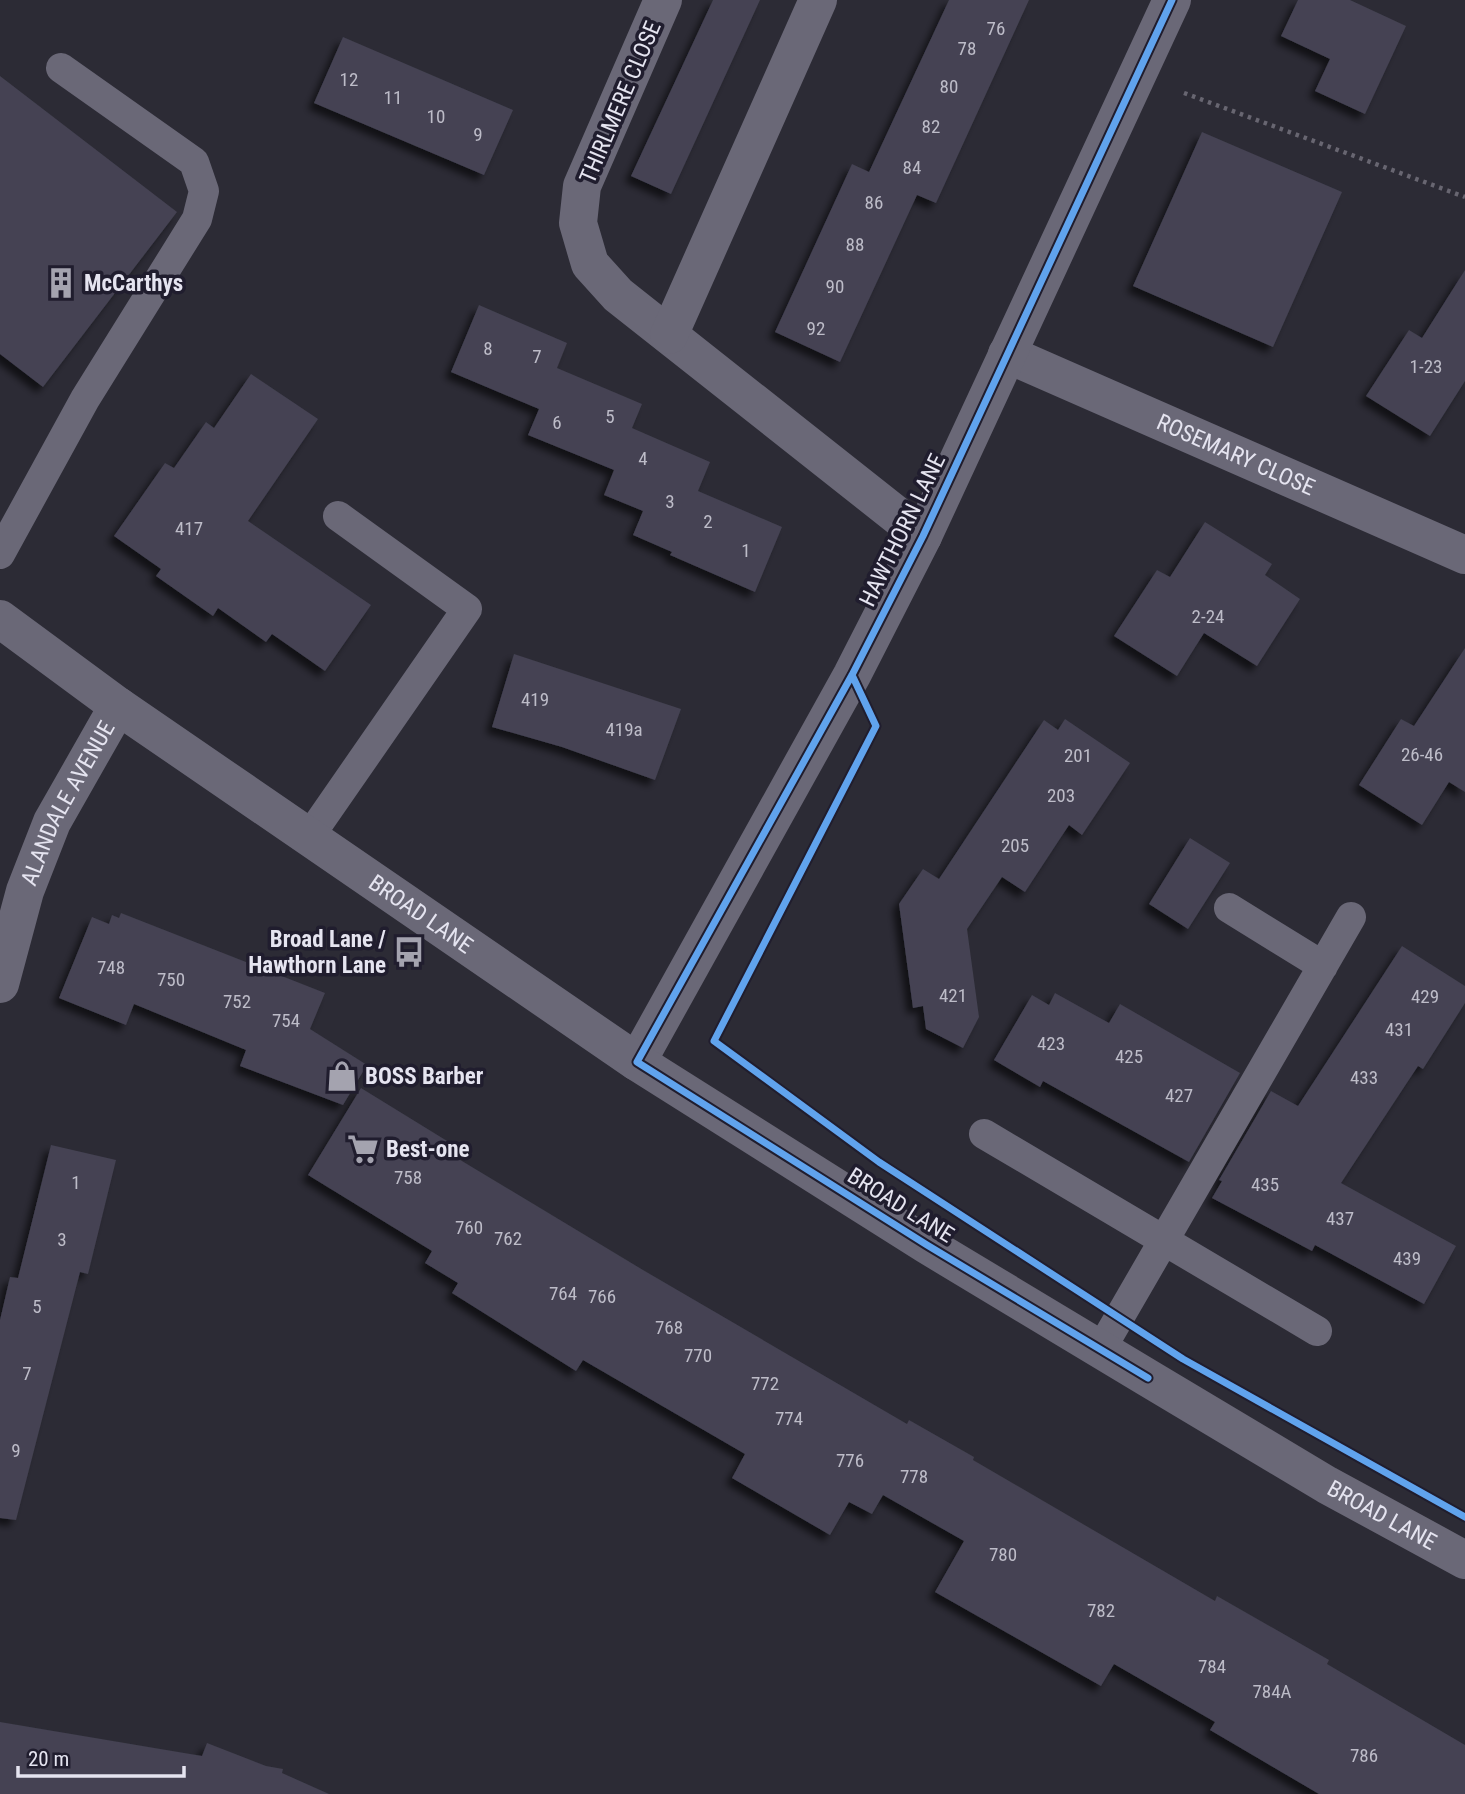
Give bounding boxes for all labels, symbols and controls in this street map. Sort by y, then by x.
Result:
street label: THIRLMERE CLOSE [574,17,667,187]
house number: 76 [987,17,1005,40]
house number: 78 [958,37,976,60]
house number: 12 [340,68,358,91]
house number: 80 [940,75,958,98]
house number: 11 [384,86,402,109]
house number: 10 [427,105,445,128]
house number: 82 [922,115,940,138]
house number: 9 [473,123,483,146]
house number: 84 [903,156,921,179]
house number: 86 [865,191,883,214]
house number: 88 [846,233,864,256]
building icon: McCarthys [44,266,78,300]
place label: McCarthys [84,270,183,297]
house number: 90 [826,275,844,298]
house number: 92 [807,317,825,340]
house number: 8 [483,337,493,360]
house number: 7 [532,345,542,368]
house number: 1-23 [1410,355,1442,378]
house number: 5 [605,405,615,428]
street label: ROSEMARY CLOSE [1153,408,1319,501]
house number: 6 [552,411,562,434]
house number: 4 [638,447,648,470]
street label: HAWTHORN LANE [854,449,951,611]
house number: 3 [665,490,675,513]
house number: 2 [703,510,713,533]
house number: 417 [175,517,203,540]
house number: 1 [741,539,751,562]
house number: 2-24 [1192,605,1224,628]
house number: 419 [521,688,549,711]
street label: ALANDALE AVENUE [16,716,121,889]
house number: 419a [605,718,643,741]
house number: 26-46 [1401,743,1443,766]
house number: 201 [1064,744,1092,767]
house number: 203 [1047,784,1075,807]
house number: 205 [1001,834,1029,857]
street label: BROAD LANE [363,869,478,959]
place label: Broad Lane / Hawthorn Lane [248,926,386,979]
bus stop icon: Broad Lane / Hawthorn Lane [392,935,426,969]
house number: 748 [97,956,125,979]
house number: 750 [157,968,185,991]
house number: 421 [939,984,967,1007]
house number: 429 [1411,985,1439,1008]
house number: 752 [223,990,251,1013]
house number: 754 [272,1009,300,1032]
house number: 431 [1385,1018,1413,1041]
house number: 423 [1037,1032,1065,1055]
house number: 425 [1115,1045,1143,1068]
shop icon: BOSS Barber [325,1059,359,1093]
place label: BOSS Barber [365,1063,484,1090]
house number: 433 [1350,1066,1378,1089]
house number: 427 [1165,1084,1193,1107]
supermarket icon: Best-one [346,1132,380,1166]
place label: Best-one [386,1136,469,1163]
street label: BROAD LANE [843,1162,959,1249]
house number: 758 [394,1166,422,1189]
house number: 1 [71,1171,81,1194]
house number: 435 [1251,1173,1279,1196]
house number: 437 [1326,1207,1354,1230]
house number: 760 [455,1216,483,1239]
house number: 762 [494,1227,522,1250]
house number: 3 [57,1228,67,1251]
house number: 439 [1393,1247,1421,1270]
house number: 764 [549,1282,577,1305]
house number: 766 [588,1285,616,1308]
house number: 5 [32,1295,42,1318]
house number: 768 [655,1316,683,1339]
house number: 770 [684,1344,712,1367]
house number: 7 [22,1362,32,1385]
house number: 772 [751,1372,779,1395]
house number: 774 [775,1407,803,1430]
house number: 9 [11,1439,21,1462]
house number: 776 [836,1449,864,1472]
house number: 778 [900,1465,928,1488]
street label: BROAD LANE [1323,1475,1441,1556]
house number: 780 [989,1543,1017,1566]
house number: 782 [1087,1599,1115,1622]
house number: 784 [1198,1655,1226,1678]
house number: 784A [1252,1680,1292,1703]
scale bar [18,1734,184,1778]
house number: 786 [1350,1744,1378,1767]
text: 20 m [28,1747,69,1771]

